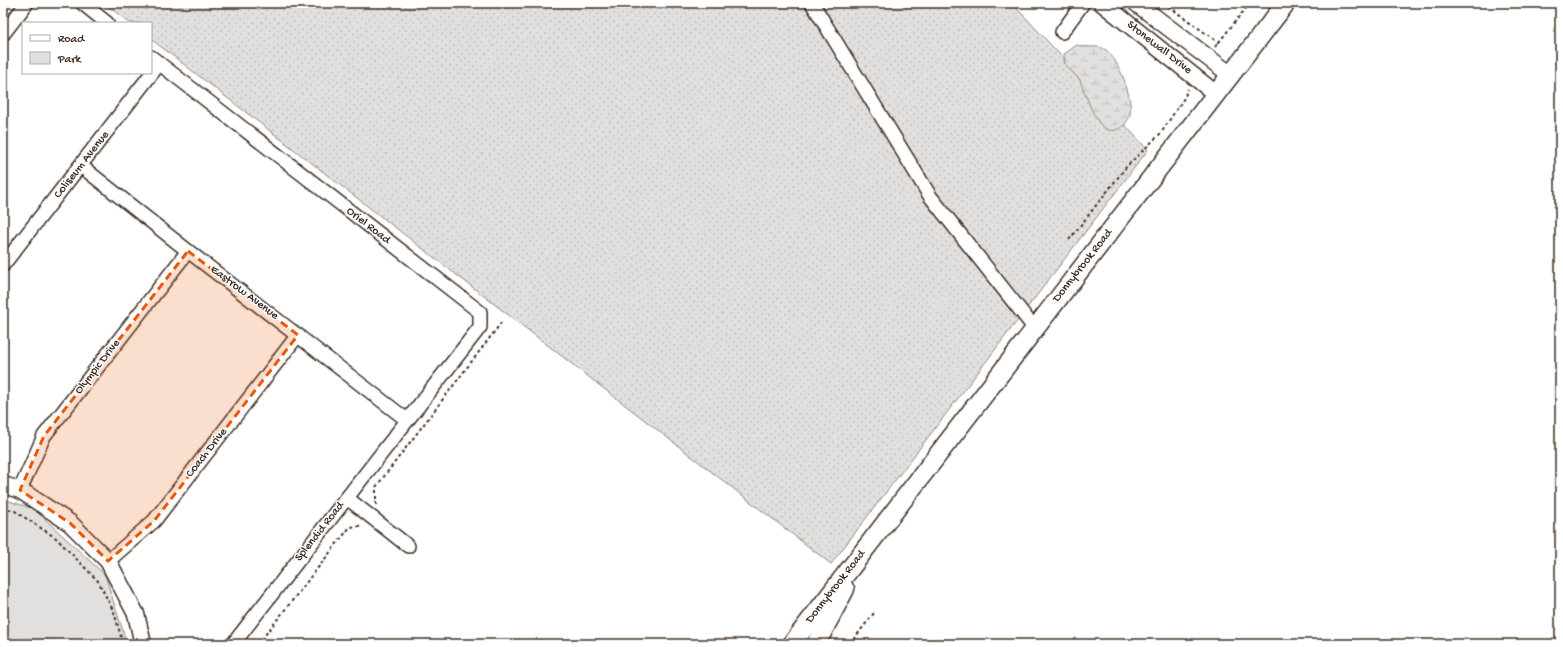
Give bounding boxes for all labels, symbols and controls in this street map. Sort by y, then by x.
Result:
street label: Stonewall Drive [1124,18,1195,78]
legend [22,22,152,74]
text: Road [58,33,85,47]
text: Park [57,53,83,67]
street label: Coliseum Avenue [51,128,113,201]
street label: Oriel Road [343,204,394,248]
street label: Donnybrook Road [1050,226,1116,306]
street label: Eastrow Avenue [207,263,282,324]
street label: Olympic Drive [72,336,124,397]
street label: Coach Drive [183,425,231,481]
street label: Splendid Road [292,499,348,565]
street label: Donnybrook Road [803,547,869,627]

